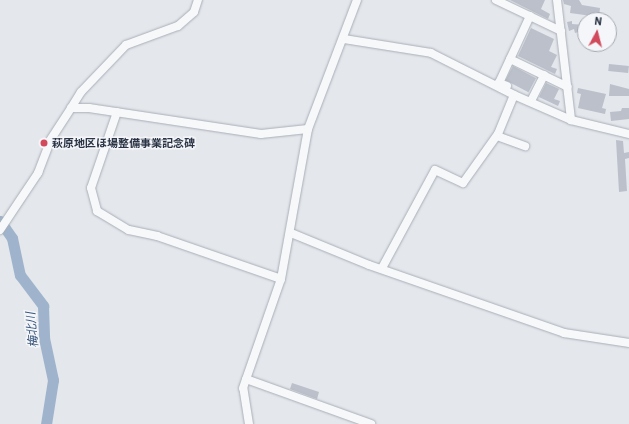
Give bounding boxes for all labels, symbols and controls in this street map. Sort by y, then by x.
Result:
north arrow [577,12,617,52]
text: N [594,14,603,27]
place label: 萩原地区ほ場整備事業記念碑 [52,136,195,150]
marker: 萩原地区ほ場整備事業記念碑 [39,138,49,148]
water label: 梅北川 [23,311,41,349]

